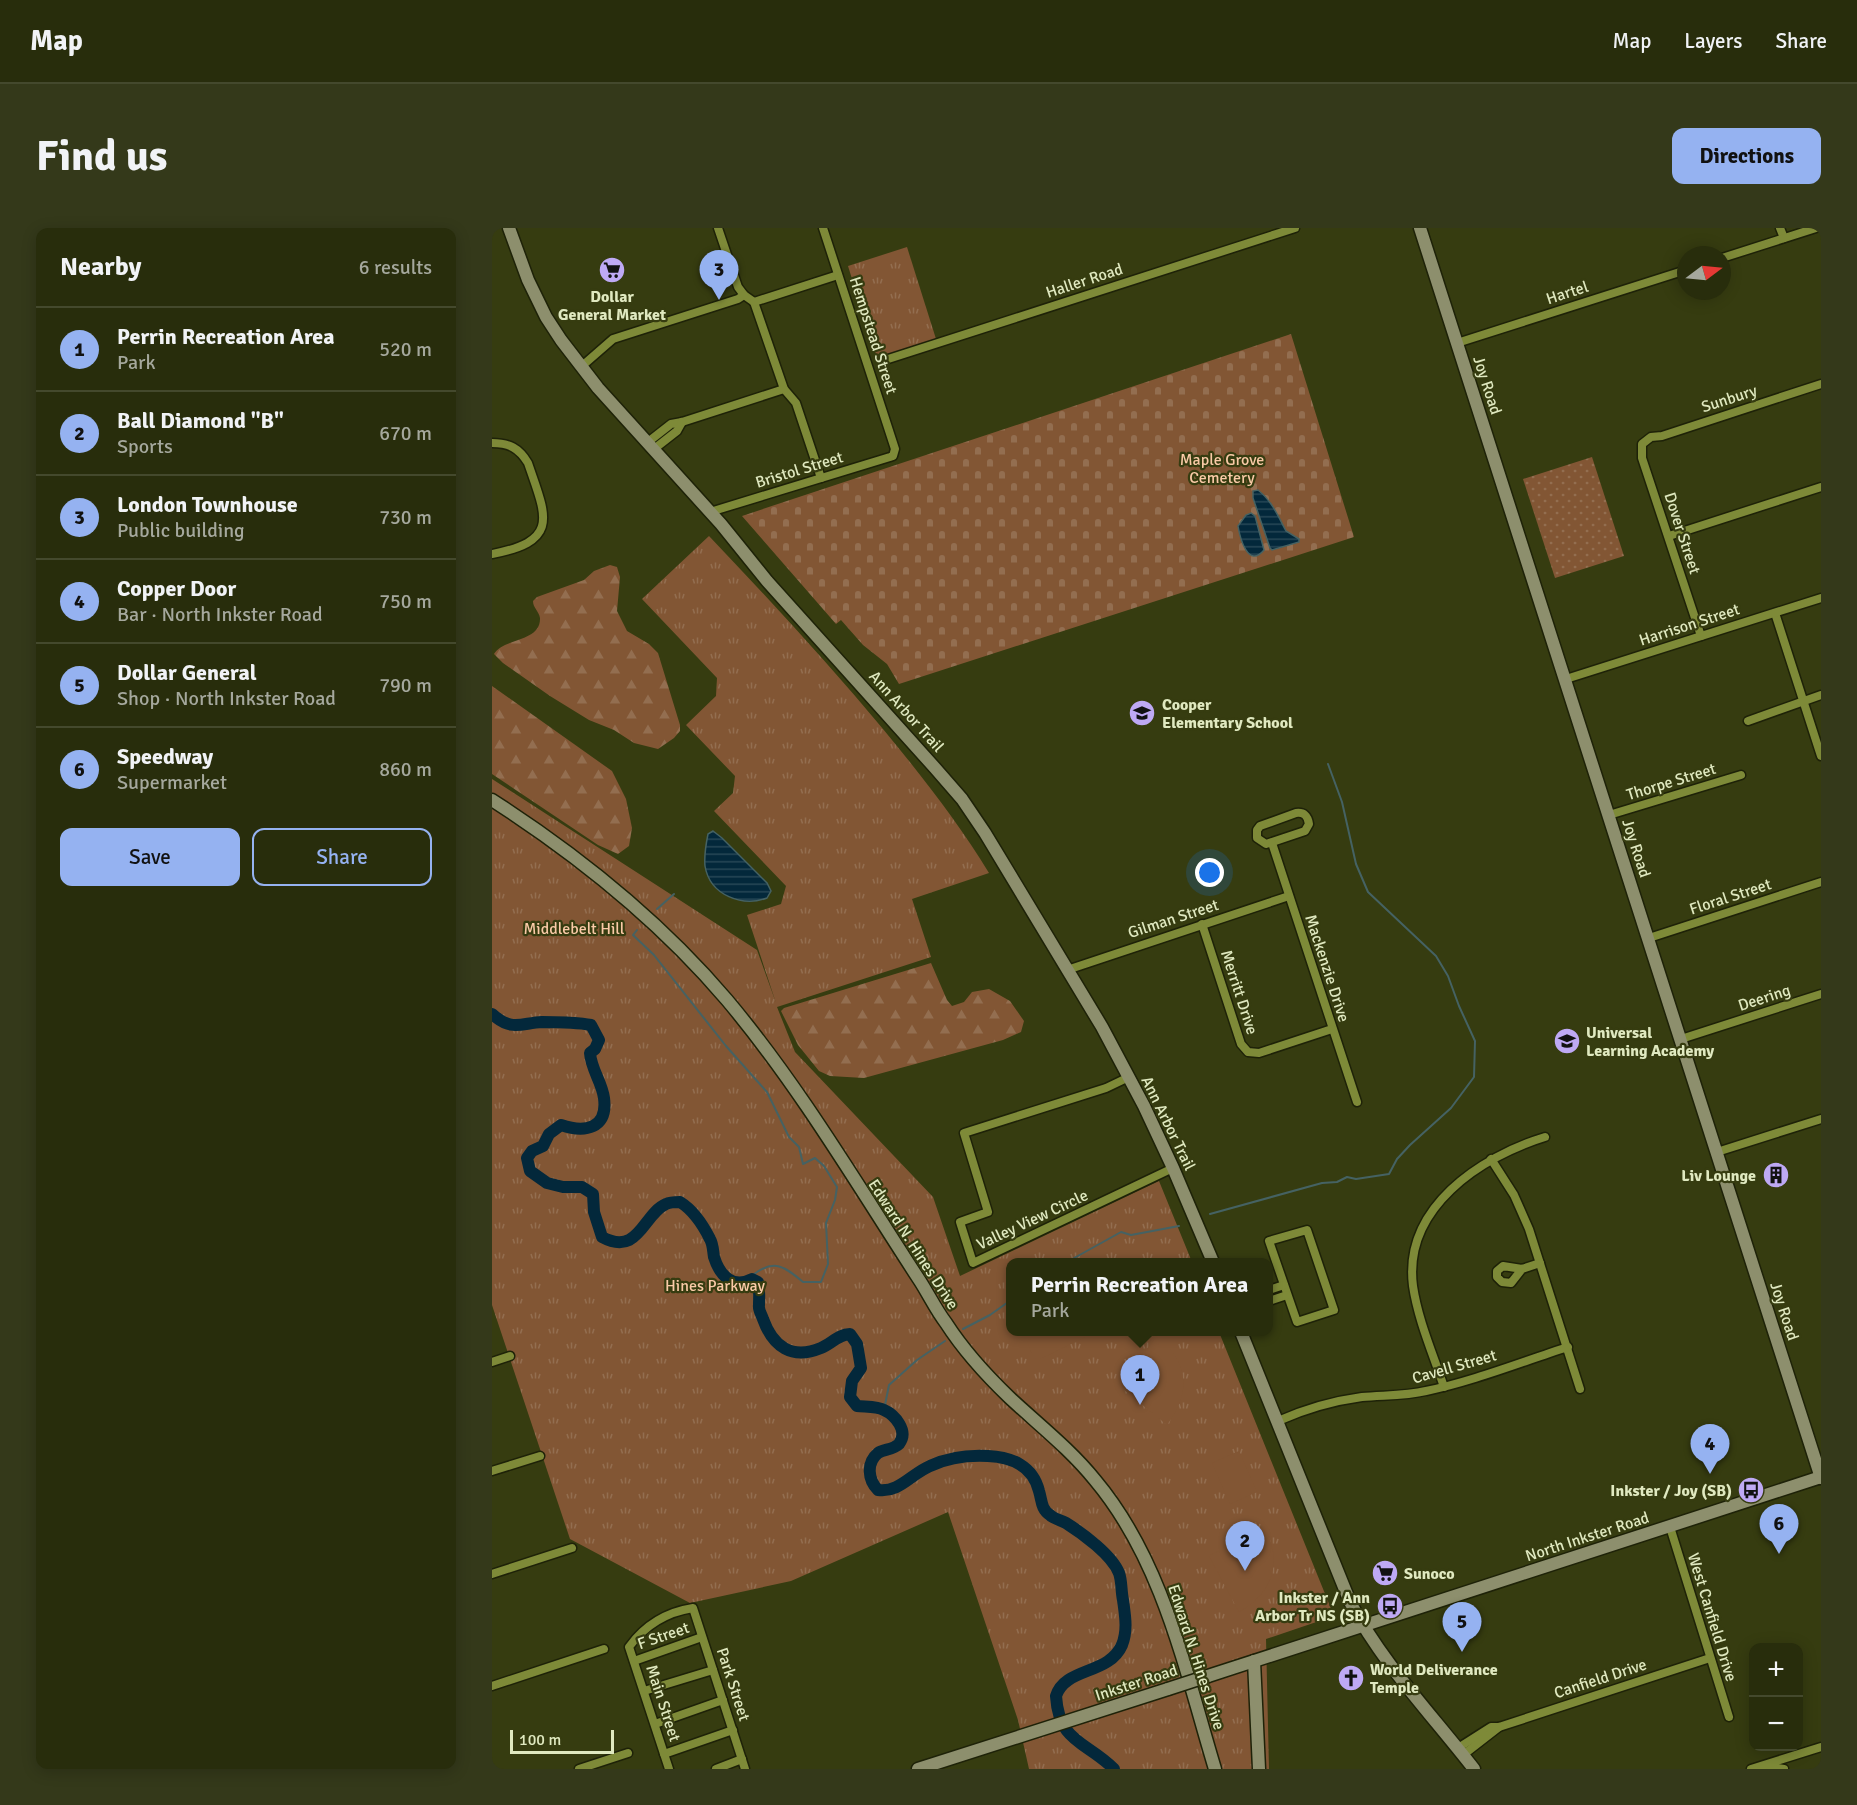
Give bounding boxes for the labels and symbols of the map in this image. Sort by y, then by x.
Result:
north arrow [1677,246,1731,300]
pin: 3 [700,250,738,300]
supermarket icon: Dollar General Market [597,255,627,285]
street label: Haller Road [1043,259,1125,303]
street label: Hempstead Street [845,274,902,397]
street label: Hartel [1544,277,1591,309]
place label: Dollar General Market [558,287,666,325]
street label: Joy Road [1468,353,1506,417]
street label: Sunbury [1699,380,1760,417]
street label: Bristol Street [753,447,846,493]
park label: Maple Grove Cemetery [1180,450,1264,488]
street label: Dover Street [1659,490,1705,577]
street label: Harrison Street [1637,599,1742,651]
street label: Ann Arbor Trail [864,667,948,757]
place label: Cooper Elementary School [1162,695,1293,733]
school or university icon: Cooper Elementary School [1127,698,1157,728]
street label: Thorpe Street [1624,759,1719,805]
street label: Joy Road [1617,816,1655,880]
your location [1195,858,1224,887]
street label: Floral Street [1687,874,1774,920]
street label: Gilman Street [1125,895,1222,943]
street label: Mackenzie Drive [1300,912,1354,1025]
park label: Middlebelt Hill [523,919,625,939]
street label: Merritt Drive [1216,947,1262,1037]
street label: Deering [1736,980,1793,1016]
place label: Universal Learning Academy [1586,1023,1714,1061]
school or university icon: Universal Learning Academy [1552,1026,1582,1056]
street label: Ann Arbor Trail [1137,1073,1200,1174]
building icon: Liv Lounge [1761,1160,1791,1190]
place label: Liv Lounge [1681,1166,1756,1186]
street label: Edward N. Hines Drive [864,1176,963,1313]
street label: Valley View Circle [974,1185,1091,1254]
park label: Hines Parkway [665,1276,765,1296]
street label: Joy Road [1765,1279,1803,1343]
street label: Cavell Street [1410,1345,1499,1389]
pin: 1 [1120,1356,1160,1405]
pin: 4 [1690,1424,1730,1474]
bus stop icon: Inkster / Joy (SB) [1736,1475,1766,1505]
place label: Inkster / Joy (SB) [1610,1481,1732,1501]
pin: 6 [1760,1504,1798,1554]
street label: North Inkster Road [1523,1508,1652,1566]
pin: 2 [1226,1522,1264,1571]
street label: West Canfield Drive [1683,1551,1741,1684]
supermarket icon: Sunoco [1370,1558,1400,1588]
place label: Sunoco [1404,1564,1455,1584]
street label: Edward N. Hines Drive [1163,1582,1229,1732]
place label: Inkster / Ann Arbor Tr NS (SB) [1255,1588,1370,1626]
bus stop icon: Inkster / Ann Arbor Tr NS (SB) [1375,1591,1405,1621]
pin: 5 [1442,1602,1482,1652]
street label: F Street [635,1618,692,1654]
street label: Park Street [712,1645,754,1724]
street label: Canfield Drive [1552,1655,1649,1703]
street label: Inkster Road [1093,1660,1180,1706]
place label: World Deliverance Temple [1370,1660,1498,1698]
street label: Main Street [641,1662,685,1744]
church icon: World Deliverance Temple [1336,1663,1366,1693]
scale bar [510,1727,614,1754]

